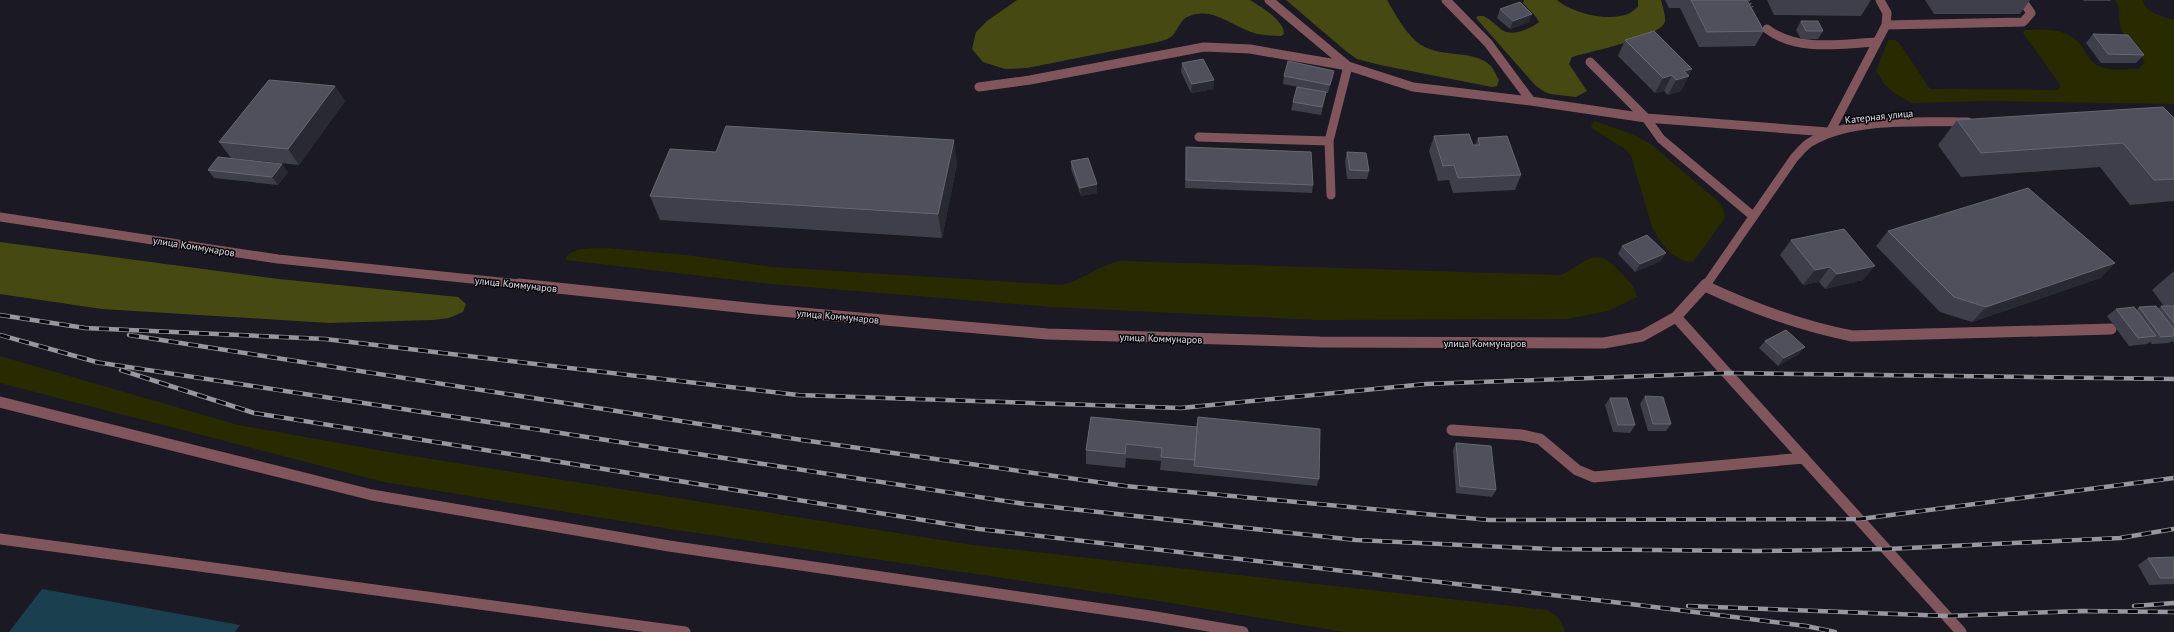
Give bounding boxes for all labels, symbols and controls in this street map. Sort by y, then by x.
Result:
street label: Катерная улица [1844,106,1914,127]
street label: улица Коммунаров [152,234,236,259]
street label: улица Коммунаров [474,274,558,295]
street label: улица Коммунаров [796,306,880,327]
street label: улица Коммунаров [1119,331,1202,346]
street label: улица Коммунаров [1444,337,1526,350]

